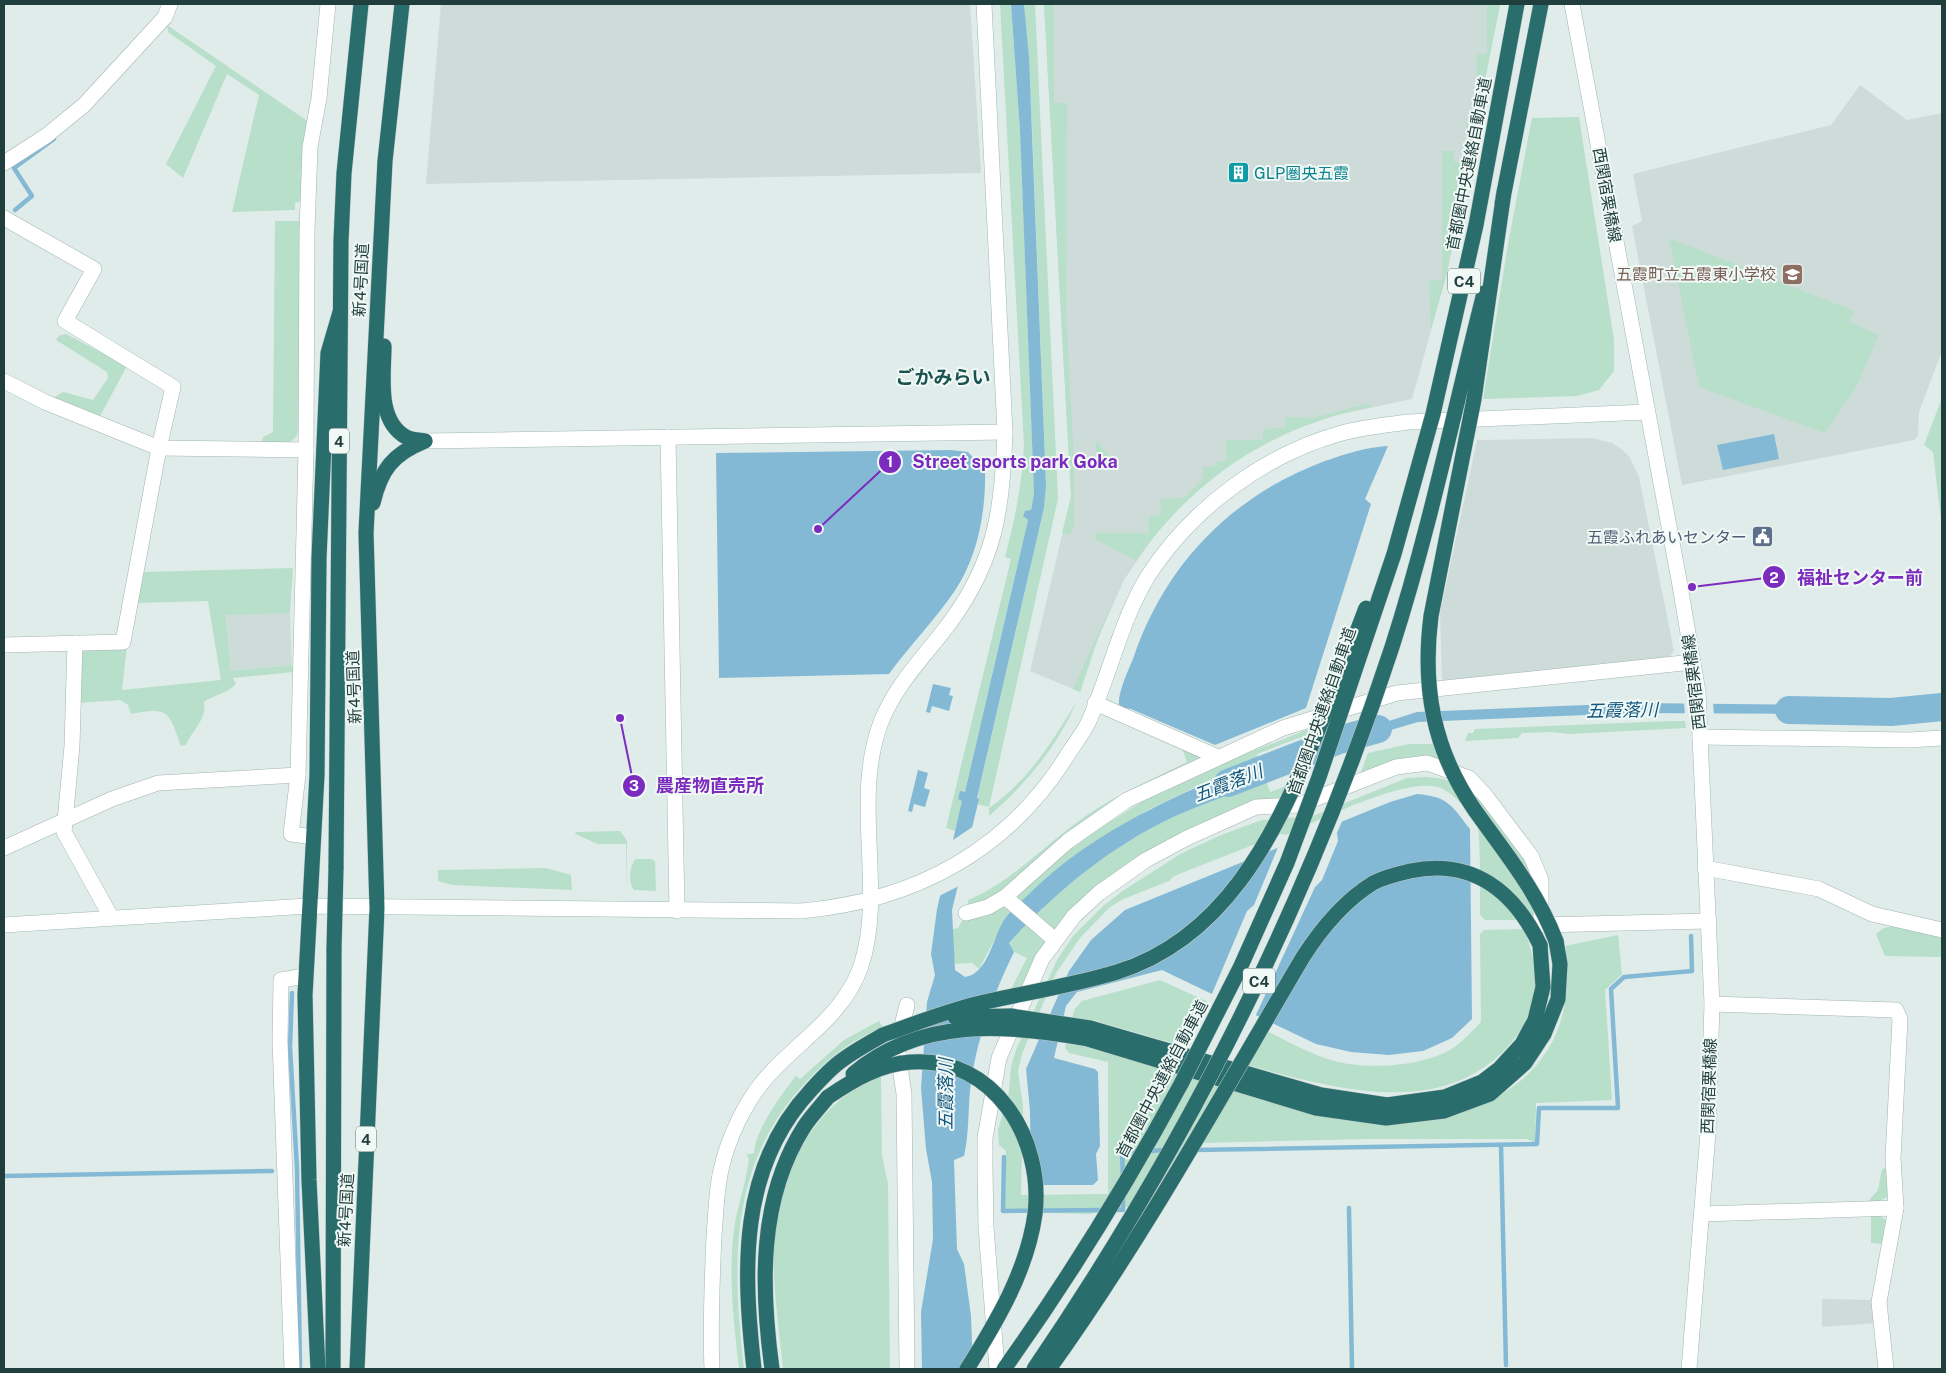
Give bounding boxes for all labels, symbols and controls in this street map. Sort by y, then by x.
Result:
street label: 首都圏中央連絡自動車道 [1443,76,1495,252]
street label: 西関宿栗橋線 [1589,146,1625,244]
building icon: GLP圏央五霞 [1226,161,1250,185]
place label: GLP圏央五霞 [1254,164,1349,183]
street label: 新4号国道 [350,243,372,317]
school or university icon: 五霞町立五霞東小学校 [1780,262,1804,286]
place label: 五霞町立五霞東小学校 [1616,265,1776,284]
road number: C4 [1448,268,1480,294]
district label: ごかみらい [895,366,991,388]
road number: 4 [329,428,349,454]
callout: Street sports park Goka [877,445,1128,478]
text: Street sports park Goka [912,451,1118,472]
text: 1 [887,453,893,470]
public building icon: 五霞ふれあいセンター [1751,525,1775,549]
place label: 五霞ふれあいセンター [1587,528,1747,547]
callout: 福祉センター前 [1762,561,1933,594]
text: 福祉センター前 [1797,567,1923,588]
text: 2 [1769,569,1779,586]
street label: 首都圏中央連絡自動車道 [1284,625,1360,797]
street label: 西関宿栗橋線 [1679,633,1709,731]
street label: 新4号国道 [343,650,365,724]
water label: 五霞落川 [1586,699,1660,721]
water label: 五霞落川 [1191,760,1267,806]
callout: 農産物直売所 [621,769,774,802]
text: 農産物直売所 [656,775,764,796]
text: 3 [629,777,639,794]
road number: C4 [1243,968,1275,994]
street label: 首都圏中央連絡自動車道 [1112,997,1212,1161]
street label: 西関宿栗橋線 [1698,1038,1720,1134]
water label: 五霞落川 [935,1056,956,1130]
road number: 4 [356,1126,376,1152]
street label: 新4号国道 [335,1173,357,1247]

